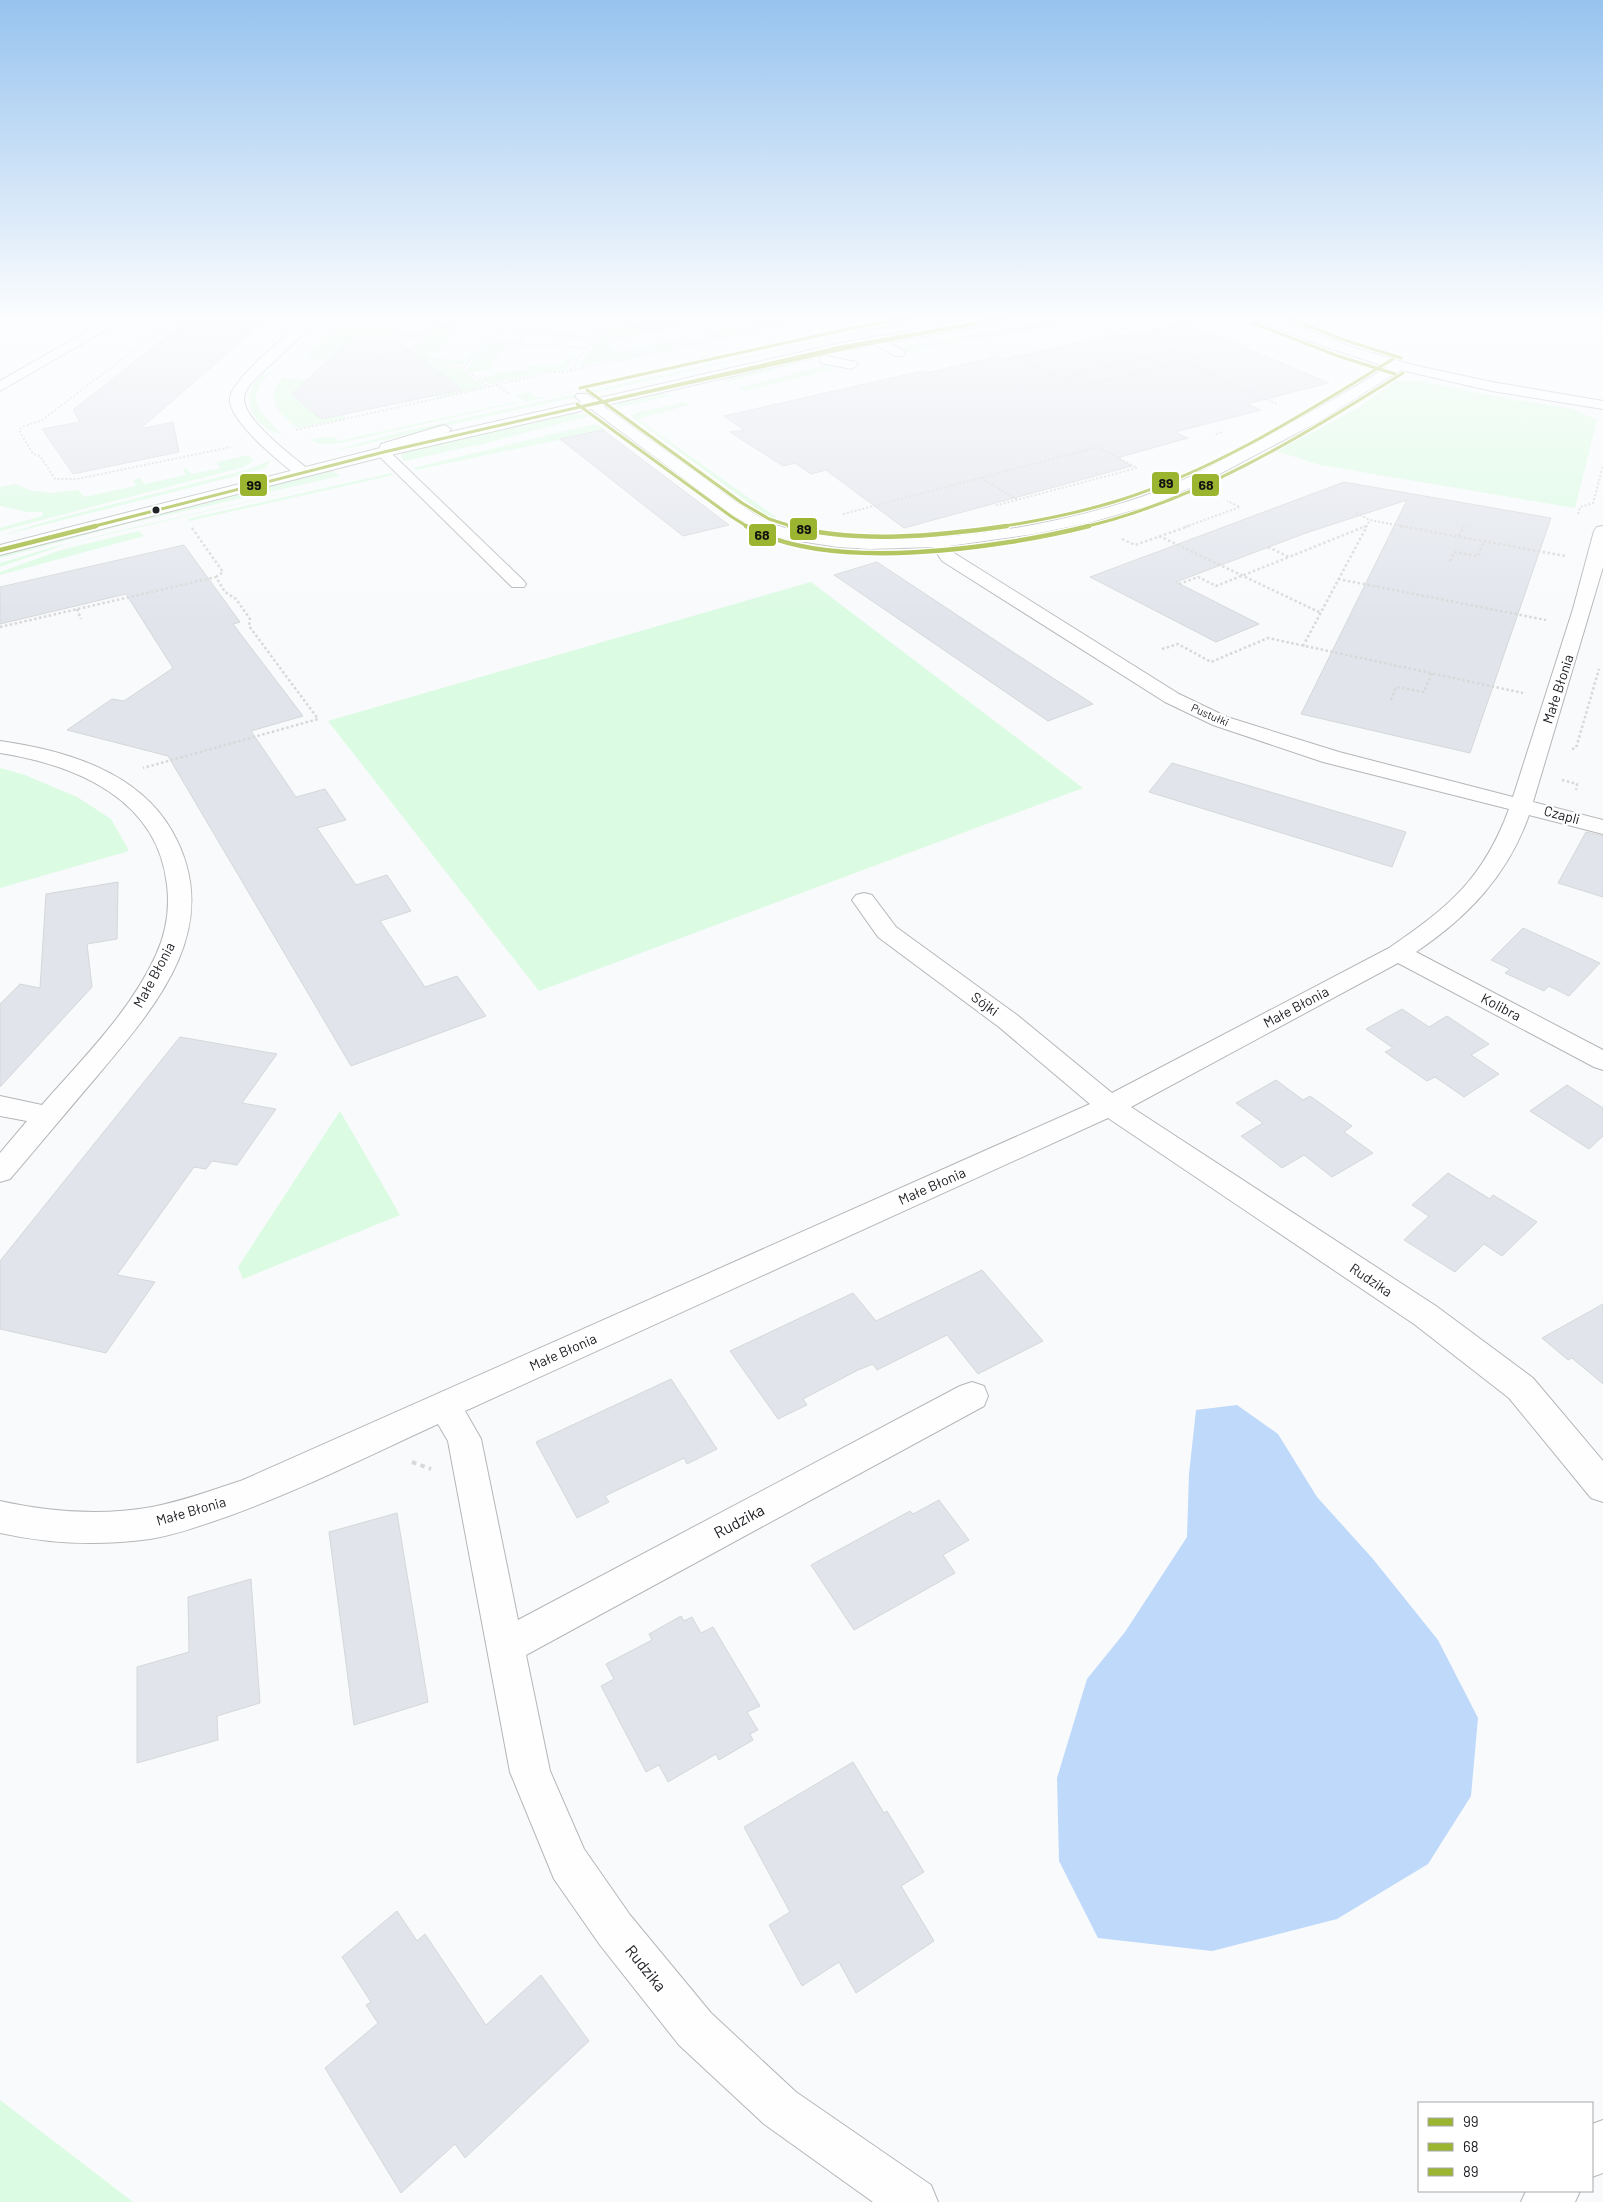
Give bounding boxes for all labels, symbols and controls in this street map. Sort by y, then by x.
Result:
line badge: 89 [1151,471,1180,495]
line badge: 99 [239,473,268,497]
line badge: 68 [1191,473,1220,497]
text: 89 [1158,474,1174,491]
text: 99 [247,476,261,493]
text: 68 [1198,476,1214,493]
unlabelled marker [151,505,161,515]
line badge: 89 [789,517,818,541]
text: 89 [796,520,812,537]
line badge: 68 [748,523,777,547]
text: 68 [754,526,770,543]
street label: Małe Błonia [1538,652,1577,726]
street label: Pustułki [1189,701,1231,729]
street label: Czapli [1542,802,1582,827]
street label: Małe Błonia [129,939,178,1010]
street label: Małe Błonia [1260,982,1331,1031]
street label: Sójki [968,988,1002,1019]
street label: Kolibra [1478,989,1524,1024]
street label: Małe Błonia [896,1163,968,1208]
street label: Rudzika [1347,1259,1396,1300]
street label: Małe Błonia [527,1329,599,1374]
street label: Małe Błonia [154,1492,228,1529]
street label: Rudzika [710,1499,767,1542]
street label: Rudzika [622,1941,671,1995]
legend [1418,2102,1593,2192]
text: 99 [1463,2112,1479,2130]
text: 68 [1463,2137,1479,2155]
text: 89 [1463,2162,1479,2180]

